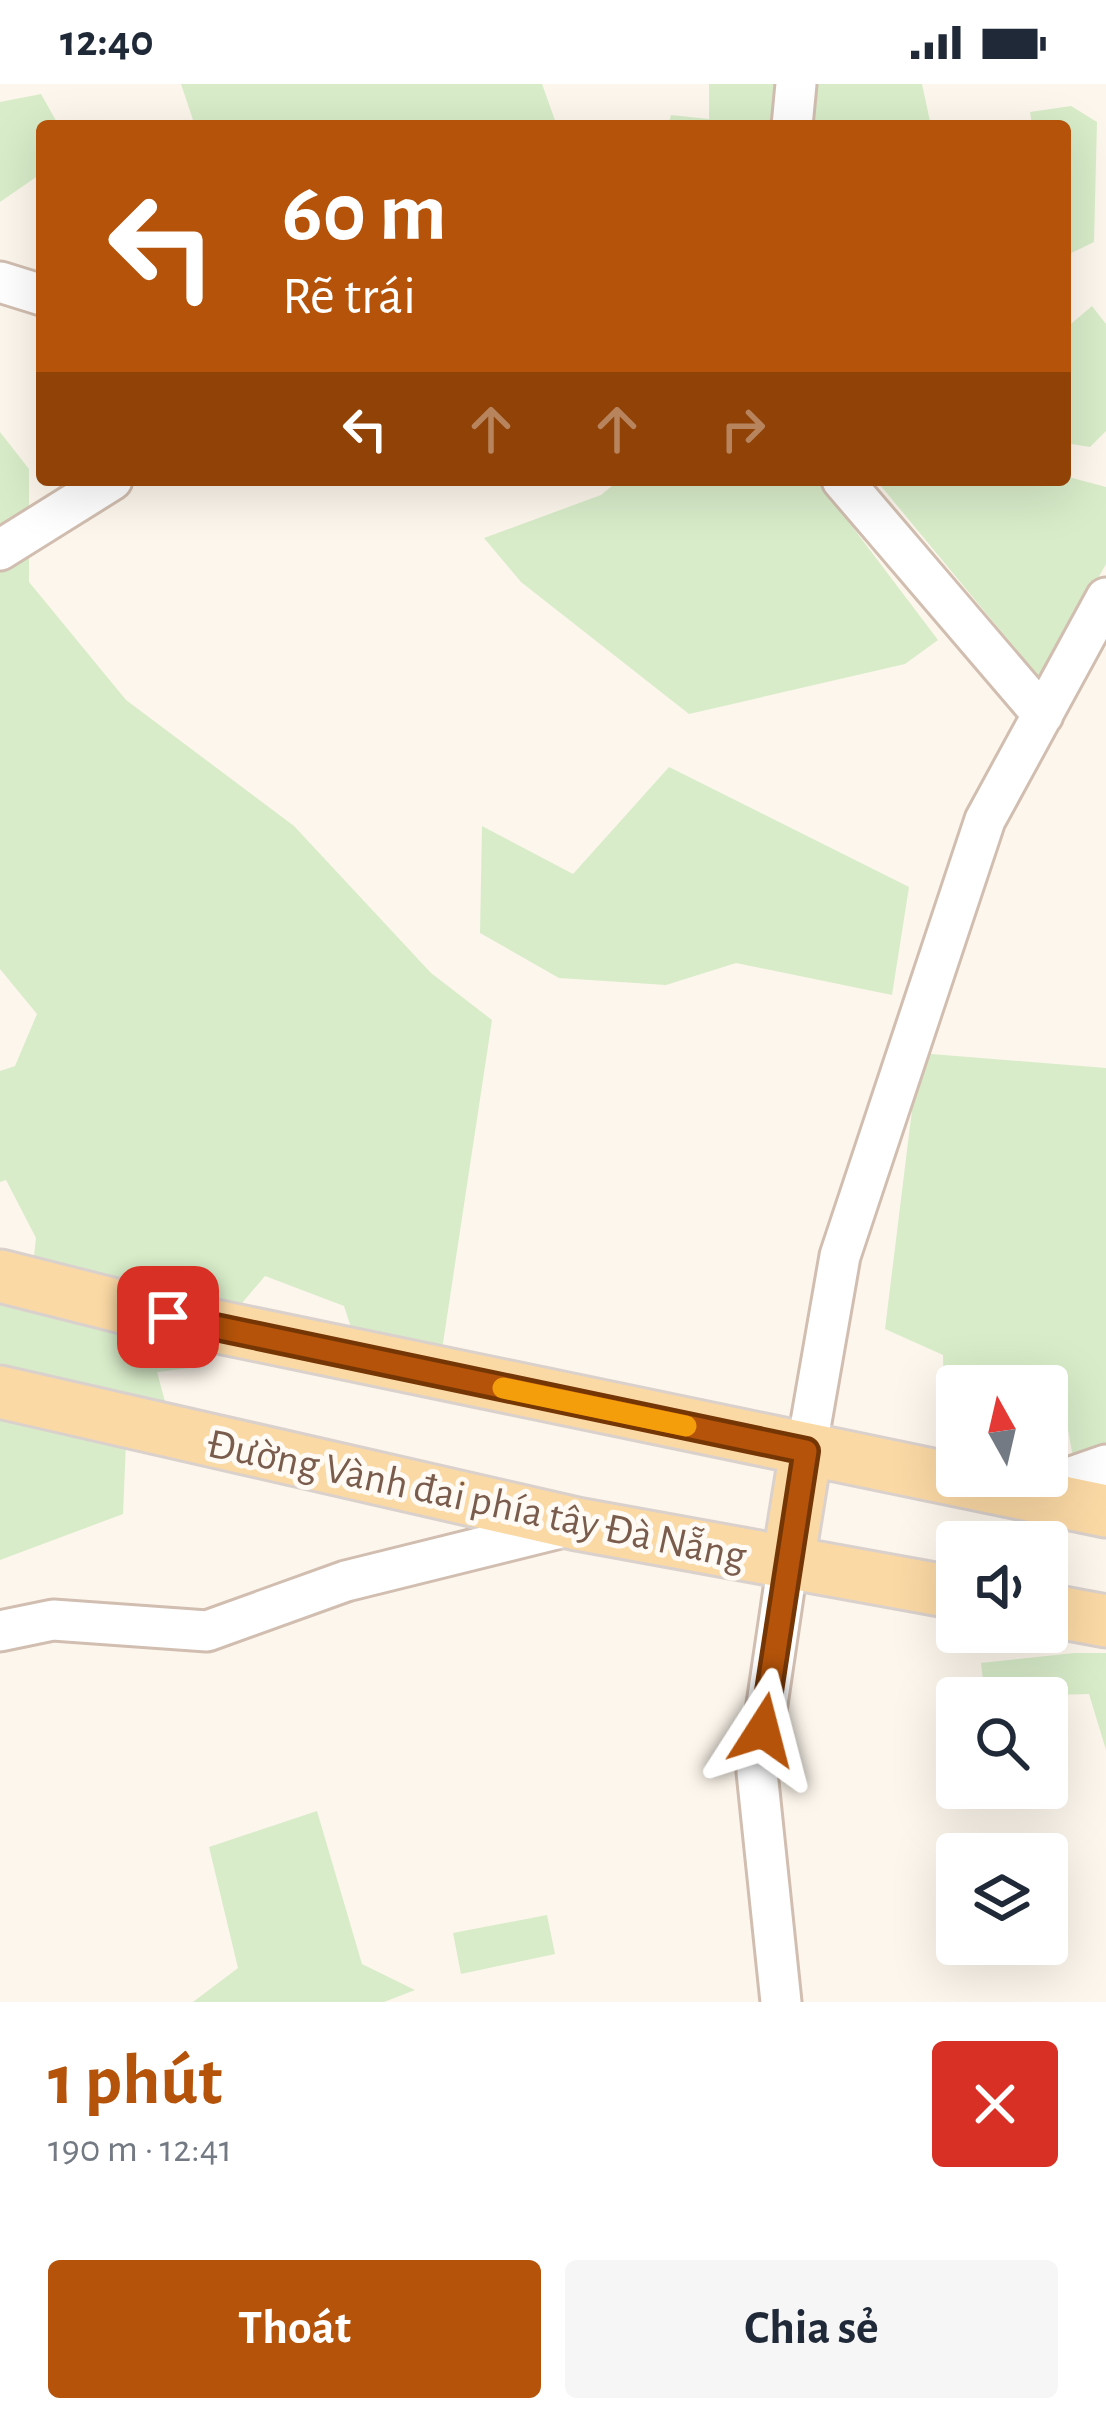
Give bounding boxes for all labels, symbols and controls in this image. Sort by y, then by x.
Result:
text: 12:40 [60,19,154,64]
icon: left [84,168,240,324]
text: 60 m [282,172,447,256]
text: Rẽ trái [282,270,416,324]
icon: left [332,396,398,462]
icon: ahead [458,396,524,462]
icon: ahead [584,396,650,462]
icon: right [710,396,776,462]
pin [117,1266,219,1368]
icon: arrive [135,1284,201,1350]
north arrow [936,1365,1068,1497]
map controls [936,1365,1068,1965]
street label: Đường Vành đai phía tây Đà Nẵng [203,1422,750,1578]
button: sound [936,1521,1068,1653]
position arrow [700,1667,826,1793]
button: search [936,1677,1068,1809]
button: layers [936,1833,1068,1965]
button: close [932,2041,1058,2167]
text: 1 phút [48,2045,222,2117]
text: 190 m · 12:41 [48,2130,232,2169]
button: Thoát [48,2260,541,2398]
button: Chia sẻ [565,2260,1058,2398]

